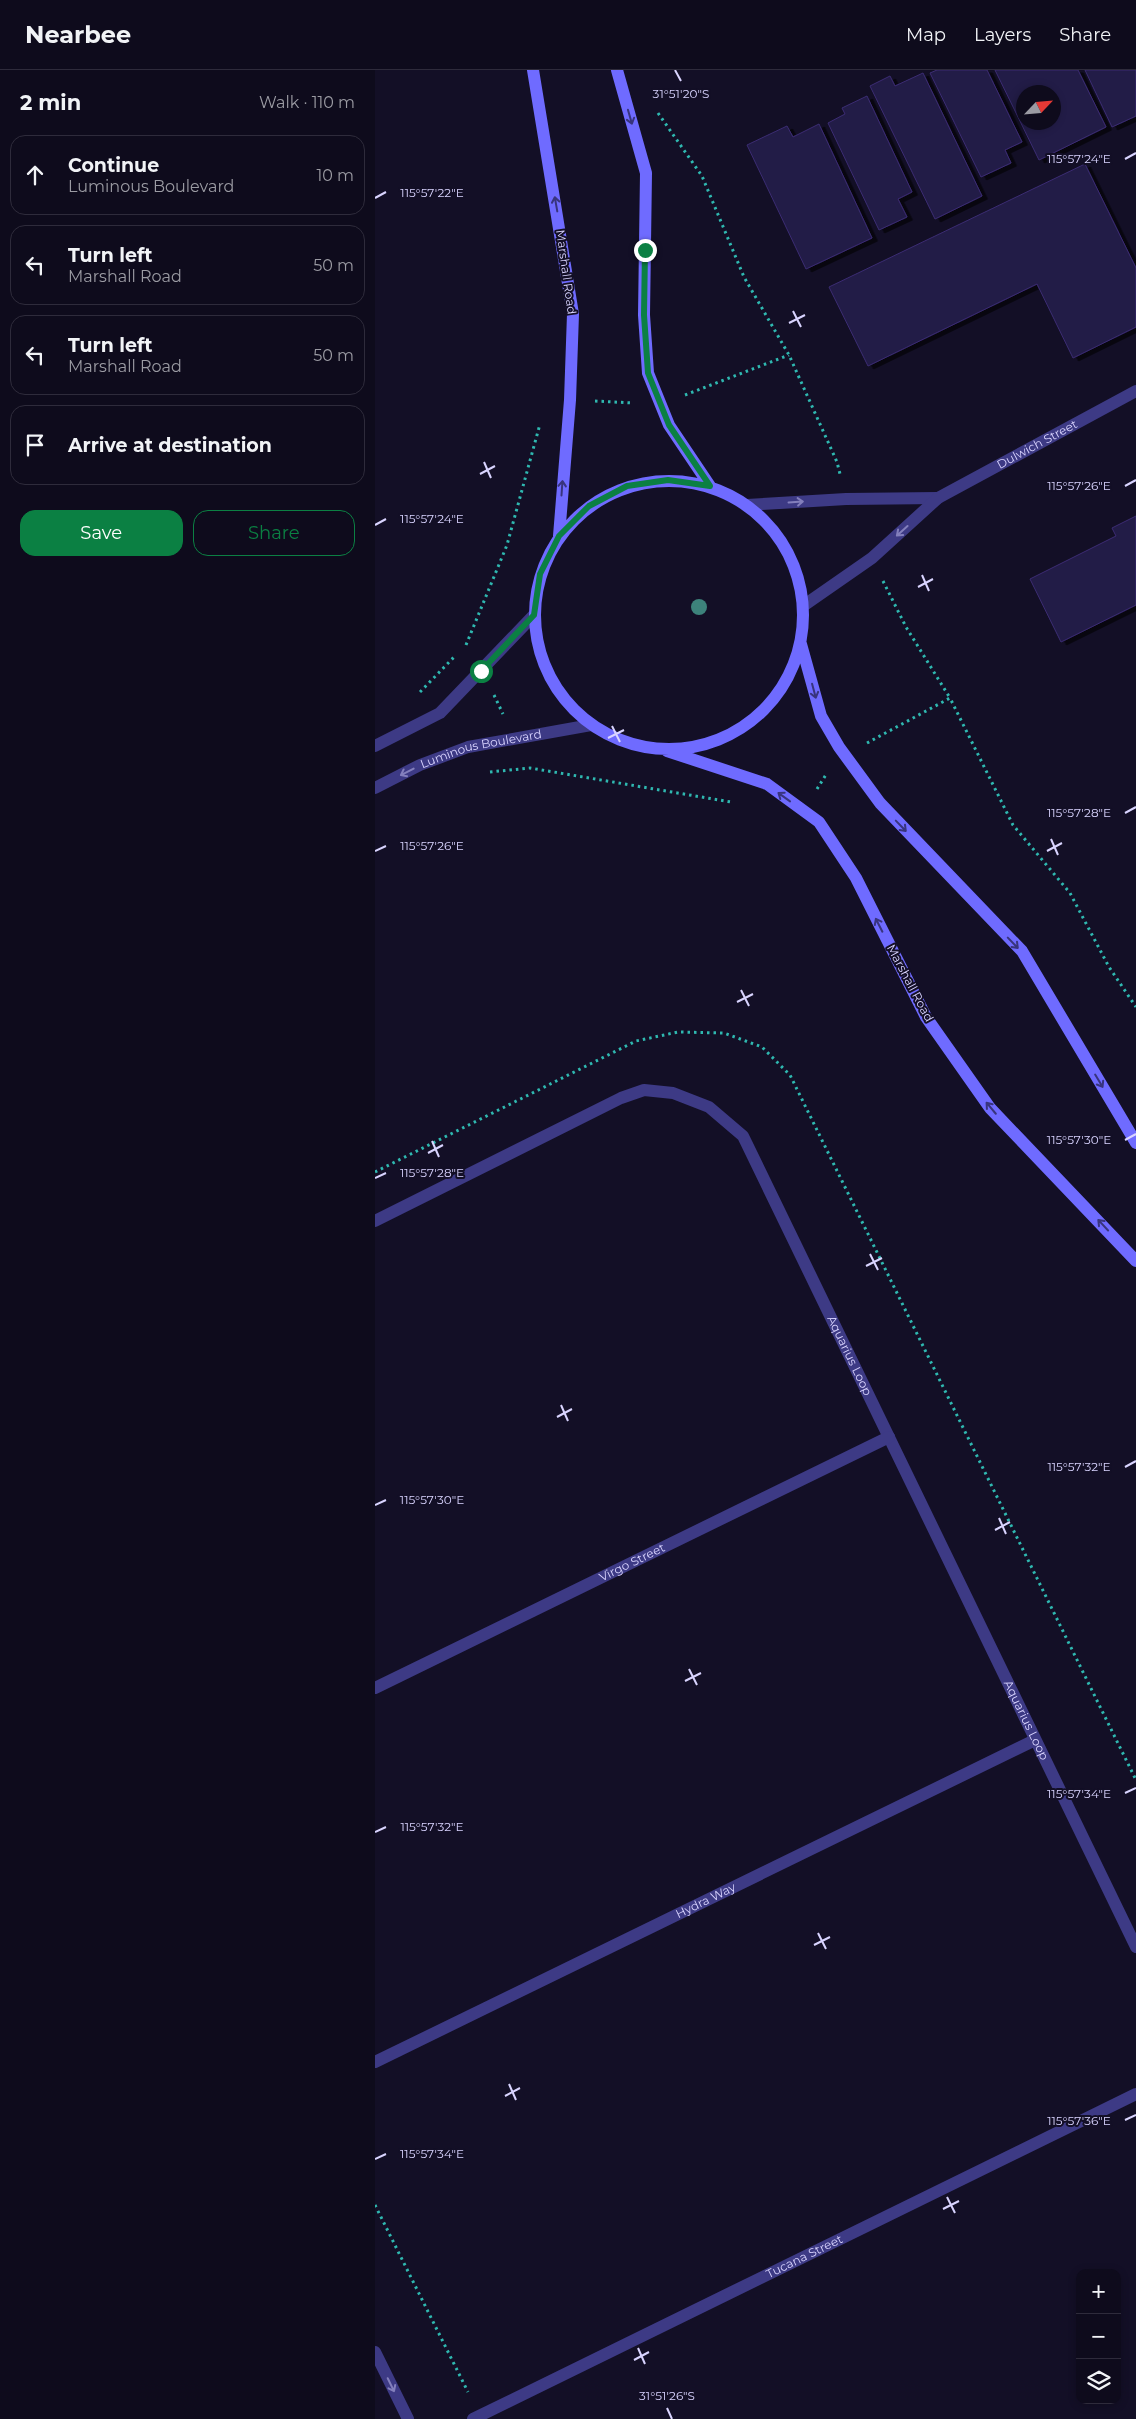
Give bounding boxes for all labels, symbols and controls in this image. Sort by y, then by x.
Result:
text: Nearbee [25,20,131,49]
text: Map [906,24,946,46]
text: Layers [974,24,1031,46]
text: Share [1059,24,1111,46]
north arrow [1016,85,1061,130]
text: 31°51'20"S [653,86,709,101]
text: 2 min [20,90,81,115]
text: Walk · 110 m [259,93,355,112]
one-way arrow [626,109,636,125]
text: 115°57'24"E [1047,151,1111,166]
text: Continue [68,154,159,177]
icon: ahead [21,161,49,189]
text: 10 m [316,166,354,185]
text: Luminous Boulevard [68,177,234,196]
text: 115°57'22"E [400,185,464,200]
one-way arrow [551,197,561,213]
street label: Marshall Road [553,229,580,315]
route end [634,239,657,262]
text: Turn left [68,244,153,267]
icon: left [21,251,49,279]
text: 50 m [313,256,354,275]
text: Marshall Road [68,267,182,286]
text: Turn left [68,334,153,357]
icon: left [21,341,49,369]
text: 50 m [313,346,354,365]
text: Marshall Road [68,357,182,376]
street label: Dulwich Street [994,416,1080,472]
icon: arrive [21,431,49,459]
text: Arrive at destination [68,434,272,457]
text: 115°57'26"E [1047,478,1111,493]
one-way arrow [558,480,567,496]
one-way arrow [788,497,804,506]
button: Save [20,510,183,556]
button: Share [193,510,355,556]
text: 115°57'24"E [400,511,464,526]
one-way arrow [896,525,909,537]
route start [470,660,493,683]
one-way arrow [809,682,819,698]
street label: Luminous Boulevard [418,726,543,771]
one-way arrow [400,768,415,777]
one-way arrow [778,791,791,802]
text: 115°57'28"E [1047,805,1111,820]
one-way arrow [895,819,907,832]
text: 115°57'26"E [400,838,464,853]
one-way arrow [874,918,883,933]
one-way arrow [1007,937,1019,949]
street label: Marshall Road [884,942,937,1024]
one-way arrow [1094,1073,1104,1087]
one-way arrow [985,1101,997,1114]
text: 115°57'30"E [1047,1132,1111,1147]
text: 115°57'28"E [400,1165,464,1180]
one-way arrow [1097,1219,1109,1232]
street label: Aquarius Loop [824,1313,876,1398]
text: 115°57'32"E [1047,1459,1111,1474]
text: 115°57'30"E [400,1492,464,1507]
street label: Virgo Street [596,1540,667,1584]
street label: Aquarius Loop [1001,1677,1052,1762]
text: 115°57'34"E [1047,1786,1111,1801]
text: 115°57'32"E [400,1819,464,1834]
street label: Hydra Way [673,1879,738,1921]
text: 115°57'36"E [1047,2113,1111,2128]
text: 115°57'34"E [400,2146,464,2161]
street label: Tucana Street [763,2231,845,2281]
map controls [1076,2269,1121,2404]
button: + [1076,2269,1121,2314]
button: − [1076,2314,1121,2359]
button: layers [1076,2359,1121,2404]
one-way arrow [387,2377,396,2392]
text: 31°51'26"S [639,2388,695,2403]

